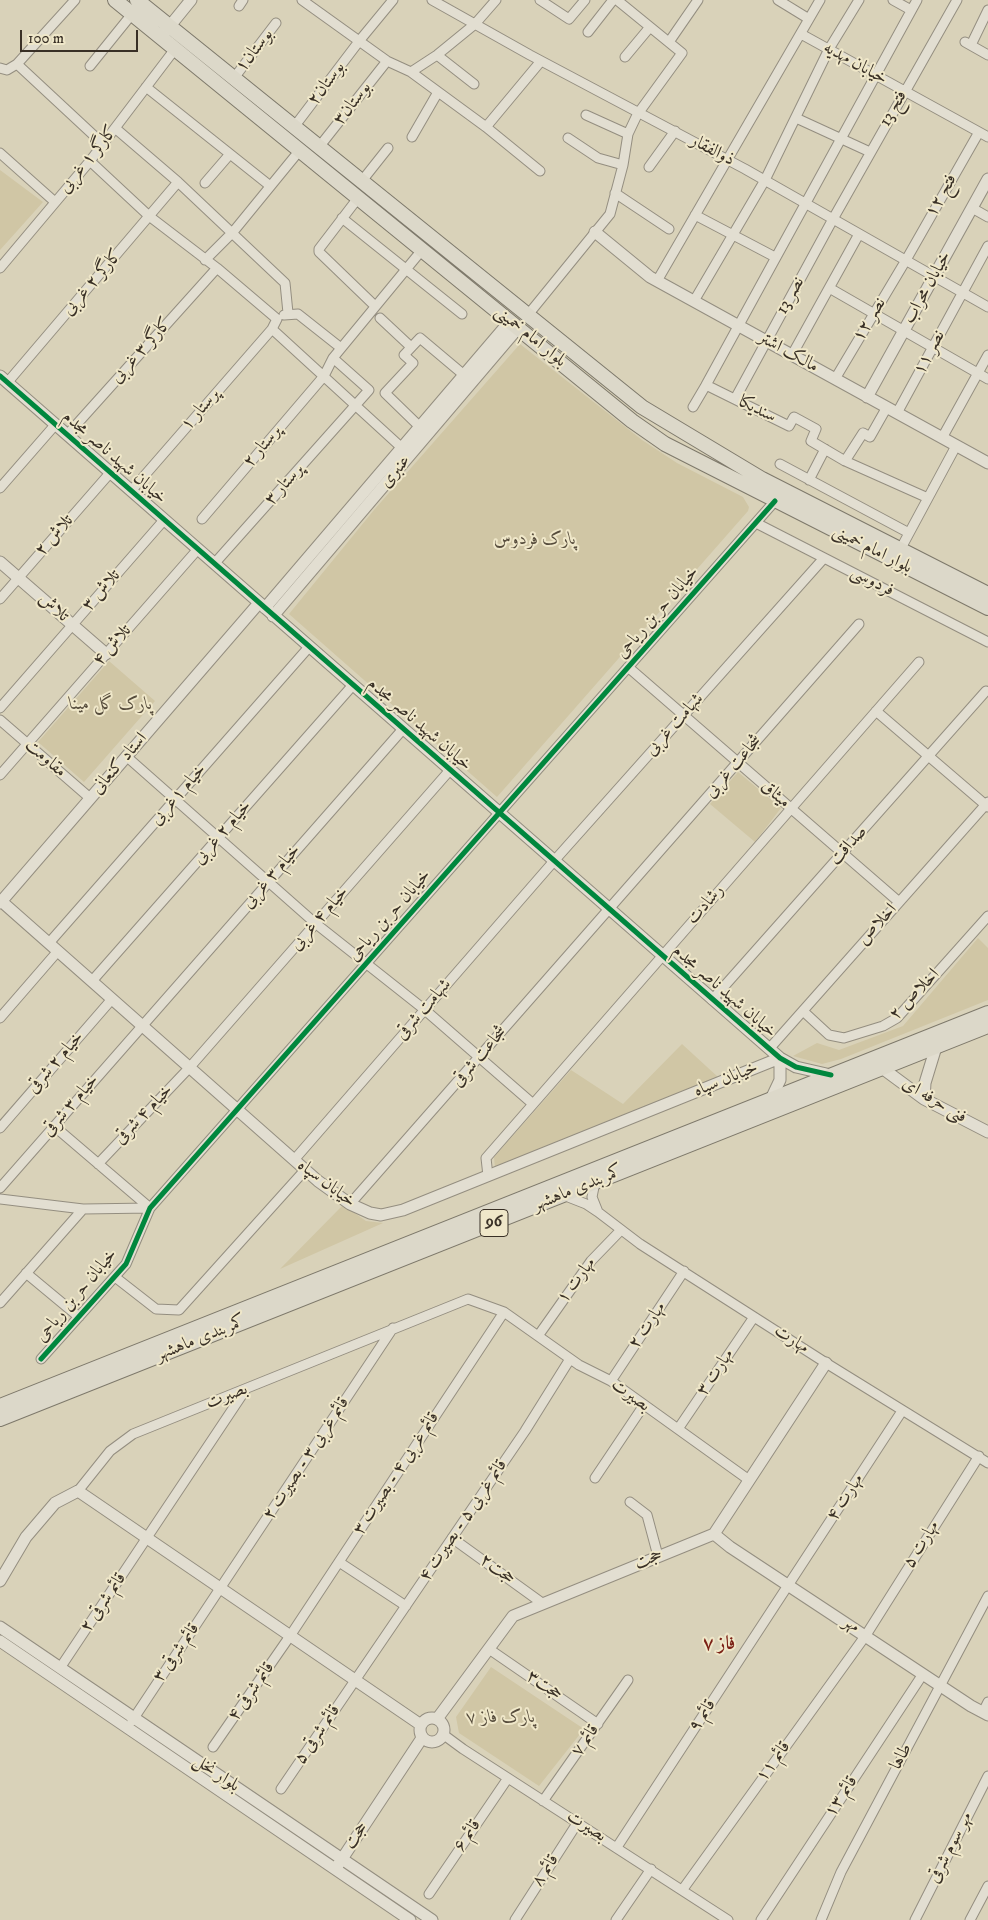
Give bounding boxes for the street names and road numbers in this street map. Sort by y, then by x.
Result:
street label: بوستان۱ [231,25,279,77]
street label: خیابان مهدیه [819,38,891,90]
street label: بوستان۲ [304,58,350,110]
street label: بوستان۳ [329,78,377,130]
street label: فتح 13 [875,87,913,131]
street label: کارگر ۱ غربی [55,122,123,198]
street label: ذوالفقار [686,130,738,172]
street label: فتح ۱۲ [921,171,963,221]
street label: کارگر ۲ غربی [58,245,128,321]
street label: خیابان محراب [899,248,957,328]
street label: نصر 13 [772,273,810,319]
street label: نصر ۱۲ [849,294,891,346]
street label: بلوار امام خمینی [490,301,570,373]
street label: کارگر ۳ غربی [107,314,177,388]
street label: نصر ۱۱ [909,327,951,379]
street label: مالک اشتر [754,328,822,378]
street label: پرستار ۱ [177,384,225,436]
street label: سندیکا [735,392,779,428]
street label: خیابان شهید ناصر مجدم [57,407,171,509]
street label: پرستار ۲ [239,421,287,473]
street label: عنبری [376,451,416,493]
street label: پرستار ۳ [261,460,309,510]
street label: تلاش ۲ [31,511,79,561]
street label: بلوار امام خمینی [829,521,915,579]
street label: خیابان حر بن ریاحی [612,562,704,664]
street label: فردوسی [847,562,897,602]
street label: تلاش ۳ [78,566,126,616]
street label: تلاش [33,589,73,627]
street label: تلاش ۴ [89,621,137,671]
street label: خیابان شهید ناصر مجدم [362,674,476,776]
street label: شهامت غربی [641,689,709,761]
street label: استاد کنعانی [87,729,153,799]
street label: شجاعت غربی [701,731,767,803]
street label: مقاومت [20,735,70,783]
street label: خیام ۱غربی [146,760,212,830]
street label: میثاق [756,776,794,814]
street label: خیام ۲ غربی [189,796,257,870]
street label: صداقت [826,822,872,870]
street label: خیام ۳ غربی [238,840,306,914]
street label: خیابان حر بن ریاحی [344,865,436,967]
street label: رشادت [683,880,729,930]
street label: خیام ۴ غربی [286,882,354,956]
street label: اخلاص [854,900,902,950]
street label: خیابان شهید ناصر مجدم [667,941,781,1043]
street label: اخلاص ۲ [885,965,945,1025]
street label: شهامت شرقی [391,975,457,1045]
street label: شجاعت شرقی [448,1022,512,1092]
street label: خیام ۲ شرقی [23,1027,89,1099]
street label: خیابان سپاه [691,1057,761,1103]
street label: خیام ۳ شرقی [38,1070,104,1142]
street label: فنی حرفه ای [898,1073,970,1129]
street label: خیام ۴ شرقی [110,1080,178,1150]
street label: خیابان سپاه [293,1155,359,1213]
street label: کمربندی ماهشهر [530,1161,626,1217]
road number: 96 [480,1210,508,1236]
street label: خیابان حر بن ریاحی [32,1245,122,1347]
street label: مهارت ۱ [553,1254,601,1308]
street label: مهارت ۲ [625,1298,671,1354]
street label: کمربندی ماهشهر [153,1311,249,1367]
street label: مهارت [769,1321,813,1359]
street label: مهارت ۳ [693,1345,739,1401]
street label: بصیرت [606,1375,654,1417]
street label: بصیرت [203,1379,251,1415]
street label: قائم غربی ۳ - بصیرت ۲ [259,1393,355,1525]
street label: قائم غربی ۴ - بصیرت ۳ [349,1408,445,1540]
street label: قائم غربی ۵ - بصیرت ۴ [415,1456,513,1586]
street label: مهارت ۴ [823,1470,869,1526]
street label: مهارت ۵ [899,1517,945,1573]
street label: حجت [632,1545,666,1575]
street label: حجت۲ [475,1550,519,1590]
street label: قائم شرقی ۲ [76,1569,132,1637]
street label: مهر [839,1612,863,1638]
street label: قائم شرقی ۳ [149,1619,205,1687]
street label: قائم شرقی ۴ [224,1658,280,1726]
street label: حجت۳ [522,1666,566,1706]
street label: قائم ۹ [685,1696,721,1736]
street label: قائم شرقی ۵ [290,1701,346,1769]
street label: قائم ۷ [567,1721,605,1761]
street label: قائم ۱۱ [752,1737,796,1787]
street label: طاها [886,1740,918,1774]
street label: بلوار نخل [188,1751,244,1797]
street label: قائم ۱۳ [821,1772,863,1822]
street label: بصیرت [562,1806,610,1848]
street label: مهر سوم شرقی [924,1809,978,1887]
street label: قائم ۶ [449,1816,487,1856]
street label: حجت [340,1818,374,1854]
street label: قائم ۸ [528,1851,564,1891]

